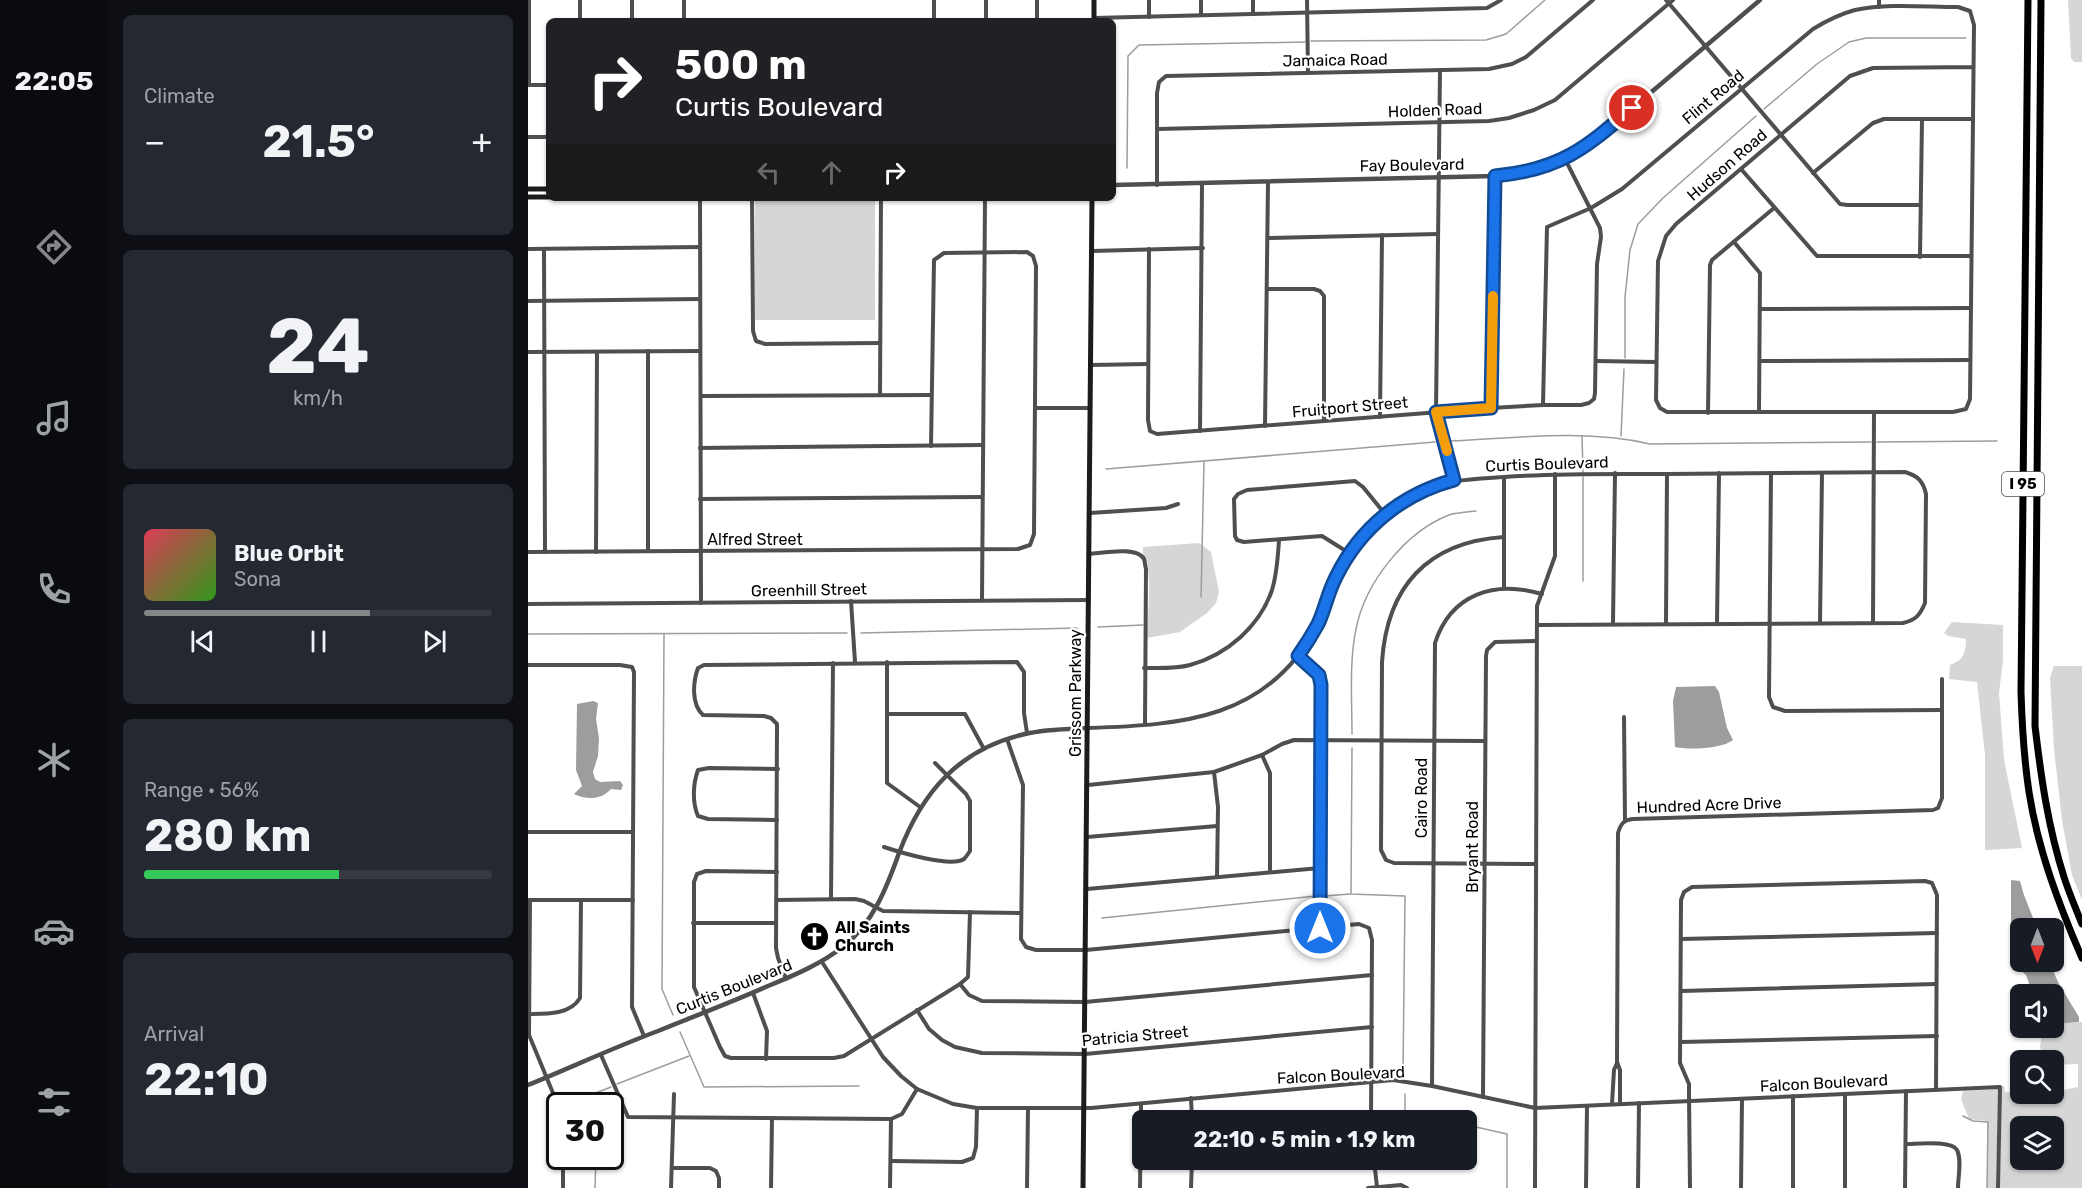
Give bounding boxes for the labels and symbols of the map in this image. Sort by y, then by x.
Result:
street label: Jamaica Road [1282,50,1388,70]
street label: Flint Road [1678,66,1748,128]
pin [1606,82,1657,133]
street label: Holden Road [1387,99,1483,121]
street label: Hudson Road [1683,125,1771,205]
street label: Fay Boulevard [1359,155,1465,175]
street label: Fruitport Street [1291,392,1409,422]
street label: Curtis Boulevard [1485,452,1609,476]
road number: I 95 [2002,472,2044,496]
street label: Alfred Street [707,530,803,549]
street label: Greenhill Street [751,579,867,601]
street label: Grissom Parkway [1066,629,1085,757]
street label: Cairo Road [1412,758,1431,838]
street label: Hundred Acre Drive [1636,793,1782,817]
street label: Bryant Road [1463,801,1482,893]
position arrow [1288,896,1352,960]
place label: All Saints Church [835,918,910,955]
north arrow [2010,918,2064,972]
church icon: All Saints Church [798,920,830,952]
street label: Curtis Boulevard [673,955,795,1019]
street label: Patricia Street [1081,1022,1189,1050]
street label: Falcon Boulevard [1277,1062,1405,1088]
street label: Falcon Boulevard [1760,1070,1888,1096]
speed limit sign: 30 [546,1092,624,1170]

